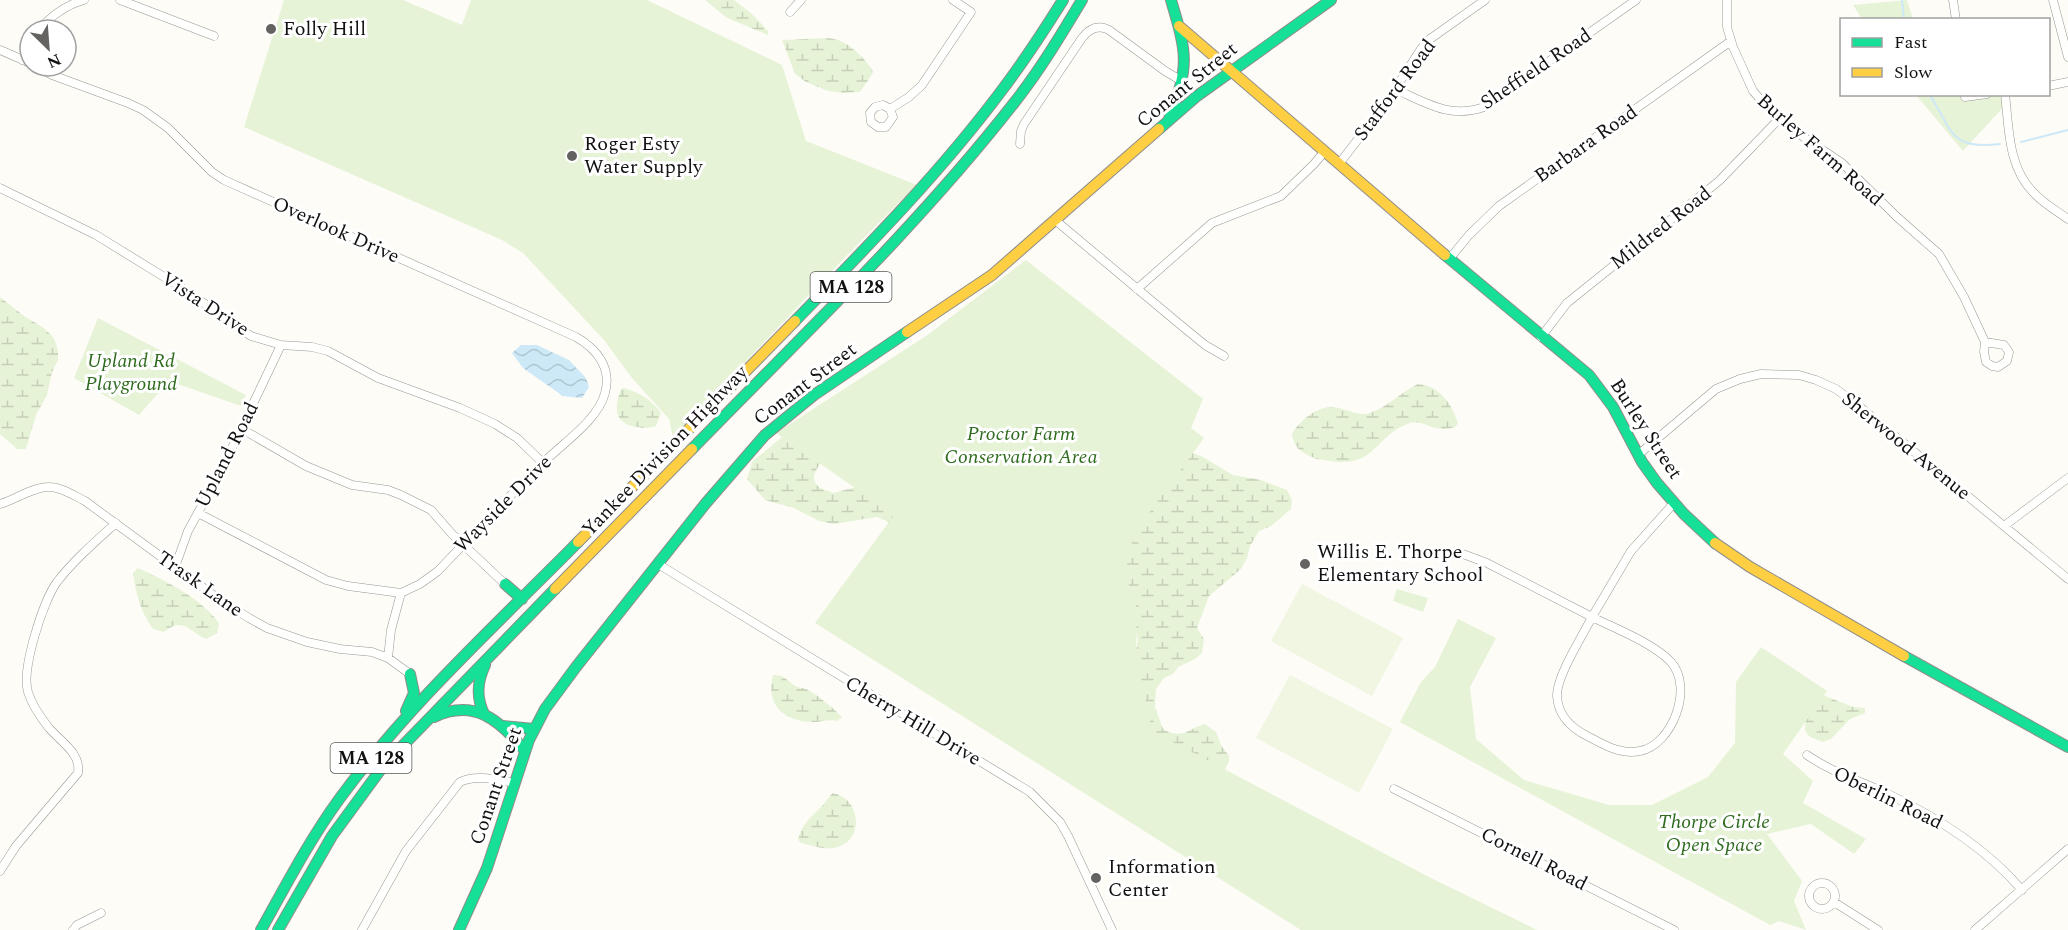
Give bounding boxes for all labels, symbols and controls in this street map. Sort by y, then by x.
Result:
place label: Folly Hill [283,14,366,44]
north arrow [18,18,78,78]
legend [1840,18,2050,96]
street label: Sheffield Road [1474,21,1598,117]
marker: Folly Hill [264,22,278,36]
text: Fast [1894,29,1927,56]
street label: Stafford Road [1347,33,1443,147]
street label: Conant Street [1130,35,1244,135]
text: N [43,47,65,74]
text: Slow [1894,59,1933,86]
street label: Burley Farm Road [1750,86,1890,214]
street label: Barbara Road [1528,97,1644,191]
place label: Roger Esty Water Supply [584,129,704,182]
marker: Roger Esty Water Supply [565,149,579,163]
street label: Mildred Road [1604,179,1718,277]
street label: Overlook Drive [268,189,404,271]
street label: Vista Drive [155,264,255,344]
road number: MA 128 [810,272,892,302]
street label: Conant Street [747,335,863,433]
park label: Upland Rd Playground [85,346,177,399]
street label: Yankee Division Highway [575,357,756,544]
street label: Burley Street [1602,373,1690,485]
street label: Sherwood Avenue [1835,384,1977,508]
street label: Upland Road [187,397,267,513]
park label: Proctor Farm Conservation Area [944,419,1098,472]
street label: Wayside Drive [447,448,559,560]
place label: Willis E. Thorpe Elementary School [1317,537,1483,590]
street label: Trask Lane [151,543,249,625]
marker: Willis E. Thorpe Elementary School [1298,557,1312,571]
street label: Cherry Hill Drive [839,668,987,774]
street label: Conant Street [462,723,530,849]
road number: MA 128 [330,743,412,773]
street label: Oberlin Road [1828,758,1948,838]
park label: Thorpe Circle Open Space [1658,807,1770,860]
street label: Cornell Road [1475,819,1593,899]
place label: Information Center [1108,852,1216,905]
marker: Information Center [1089,871,1103,885]

